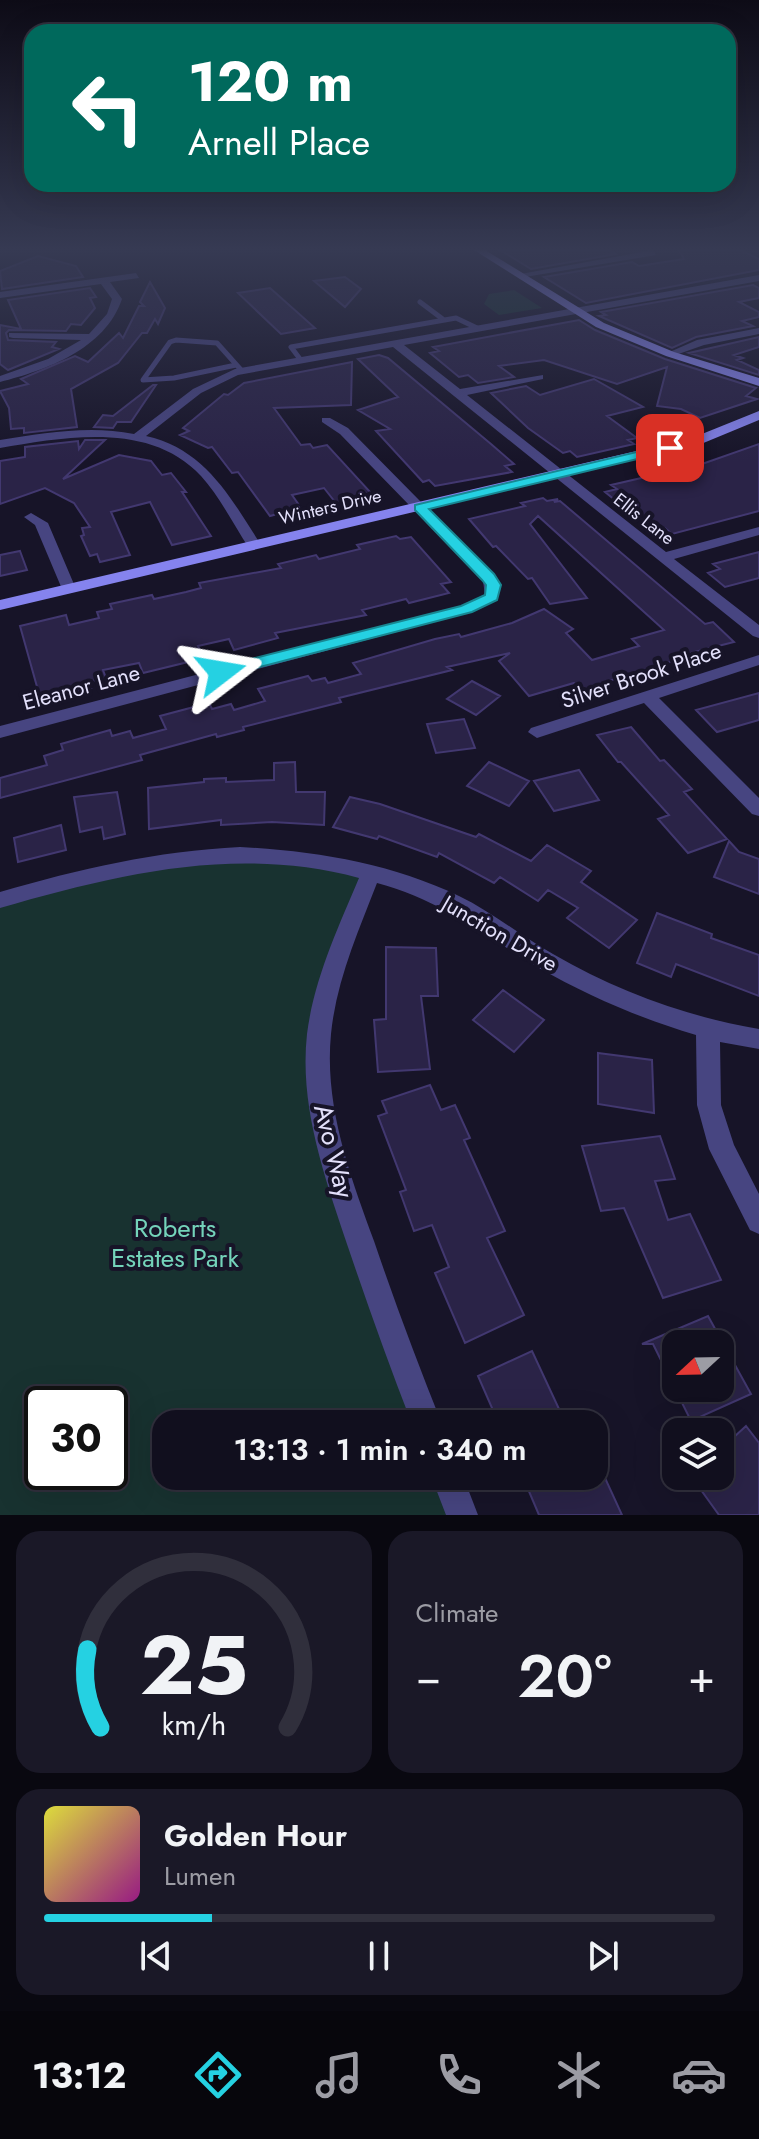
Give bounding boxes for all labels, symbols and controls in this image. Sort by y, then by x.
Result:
text: 120 m [188,41,353,122]
icon: left [56,56,160,160]
text: Arnell Place [188,116,370,168]
pin [636,414,704,482]
icon: arrive [648,426,692,470]
street label: Winters Drive [276,483,384,531]
street label: Ellis Lane [608,487,680,551]
position arrow [179,630,263,714]
street label: Silver Brook Place [557,634,725,716]
street label: Eleanor Lane [19,656,143,718]
street label: Junction Drive [434,885,564,979]
street label: Avo Way [304,1100,364,1203]
park label: Roberts Estates Park [111,1209,239,1277]
north arrow [662,1330,734,1402]
map controls [662,1330,734,1490]
speed limit sign: 30 [24,1386,128,1490]
button: layers [662,1418,734,1490]
text: 13:13 · 1 min · 340 m [234,1428,526,1471]
text: Climate [416,1594,498,1632]
text: 25 [140,1605,248,1725]
text: 20° [518,1633,612,1720]
text: − [416,1645,441,1709]
text: + [688,1645,715,1709]
text: km/h [161,1704,226,1746]
text: Golden Hour [164,1814,347,1857]
text: Lumen [164,1857,236,1895]
icon: previous [134,1934,178,1978]
icon: pause [357,1934,401,1978]
icon: next [581,1934,625,1978]
icon: directions [190,2047,246,2103]
icon: music [311,2047,367,2103]
icon: phone [431,2047,487,2103]
icon: climate [551,2047,607,2103]
icon: car [671,2047,727,2103]
text: 13:12 [32,2049,126,2101]

